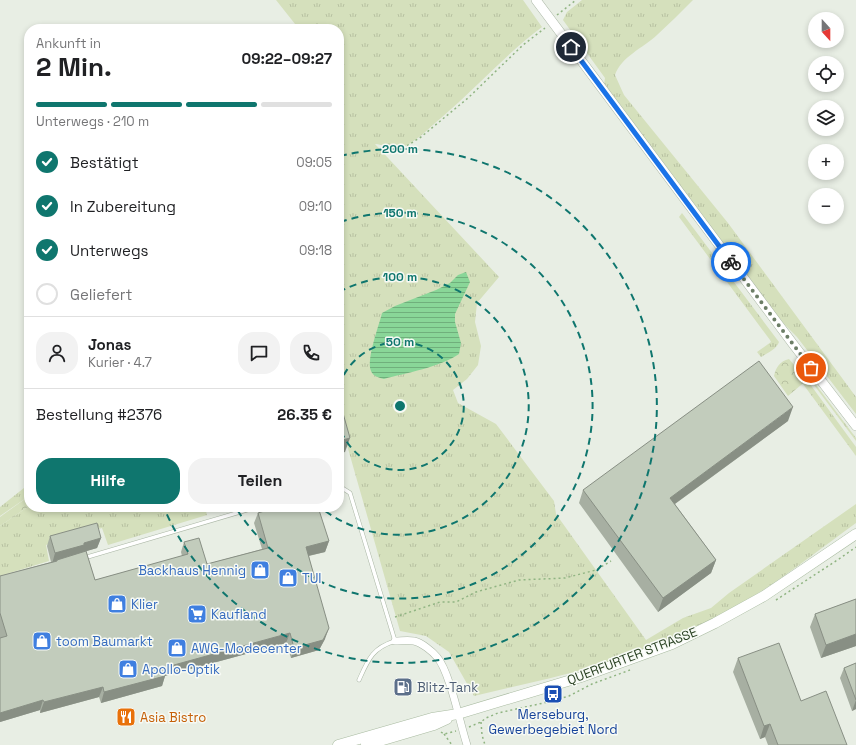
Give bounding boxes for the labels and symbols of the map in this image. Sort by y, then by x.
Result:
north arrow [808,12,844,48]
pin [554,30,588,64]
text: 200 m [382,141,418,157]
text: 150 m [383,205,417,221]
courier [711,242,751,282]
text: 100 m [383,269,417,285]
text: 50 m [386,334,414,350]
pin [794,351,828,385]
centre of rings [393,399,407,413]
shop icon: Backhaus Hennig [249,559,271,581]
place label: Backhaus Hennig [138,562,246,579]
shop icon: TUI [277,567,299,589]
place label: TUI [302,570,321,587]
shop icon: Klier [106,593,128,615]
place label: Klier [131,596,158,613]
supermarket icon: Kaufland [186,603,208,625]
place label: Kaufland [211,606,267,623]
street label: QUERFURTER STRASSE [565,623,699,689]
shop icon: toom Baumarkt [31,630,53,652]
place label: toom Baumarkt [56,633,153,650]
shop icon: AWG-Modecenter [166,637,188,659]
place label: AWG-Modecenter [191,640,302,657]
shop icon: Apollo-Optik [117,658,139,680]
place label: Apollo-Optik [142,661,220,678]
fuel station icon: Blitz-Tank [392,676,414,698]
place label: Blitz-Tank [417,679,478,696]
bus stop icon: Merseburg, Gewerbegebiet Nord [542,683,564,705]
restaurant icon: Asia Bistro [115,706,137,728]
place label: Merseburg, Gewerbegebiet Nord [488,706,618,738]
place label: Asia Bistro [140,709,206,726]

